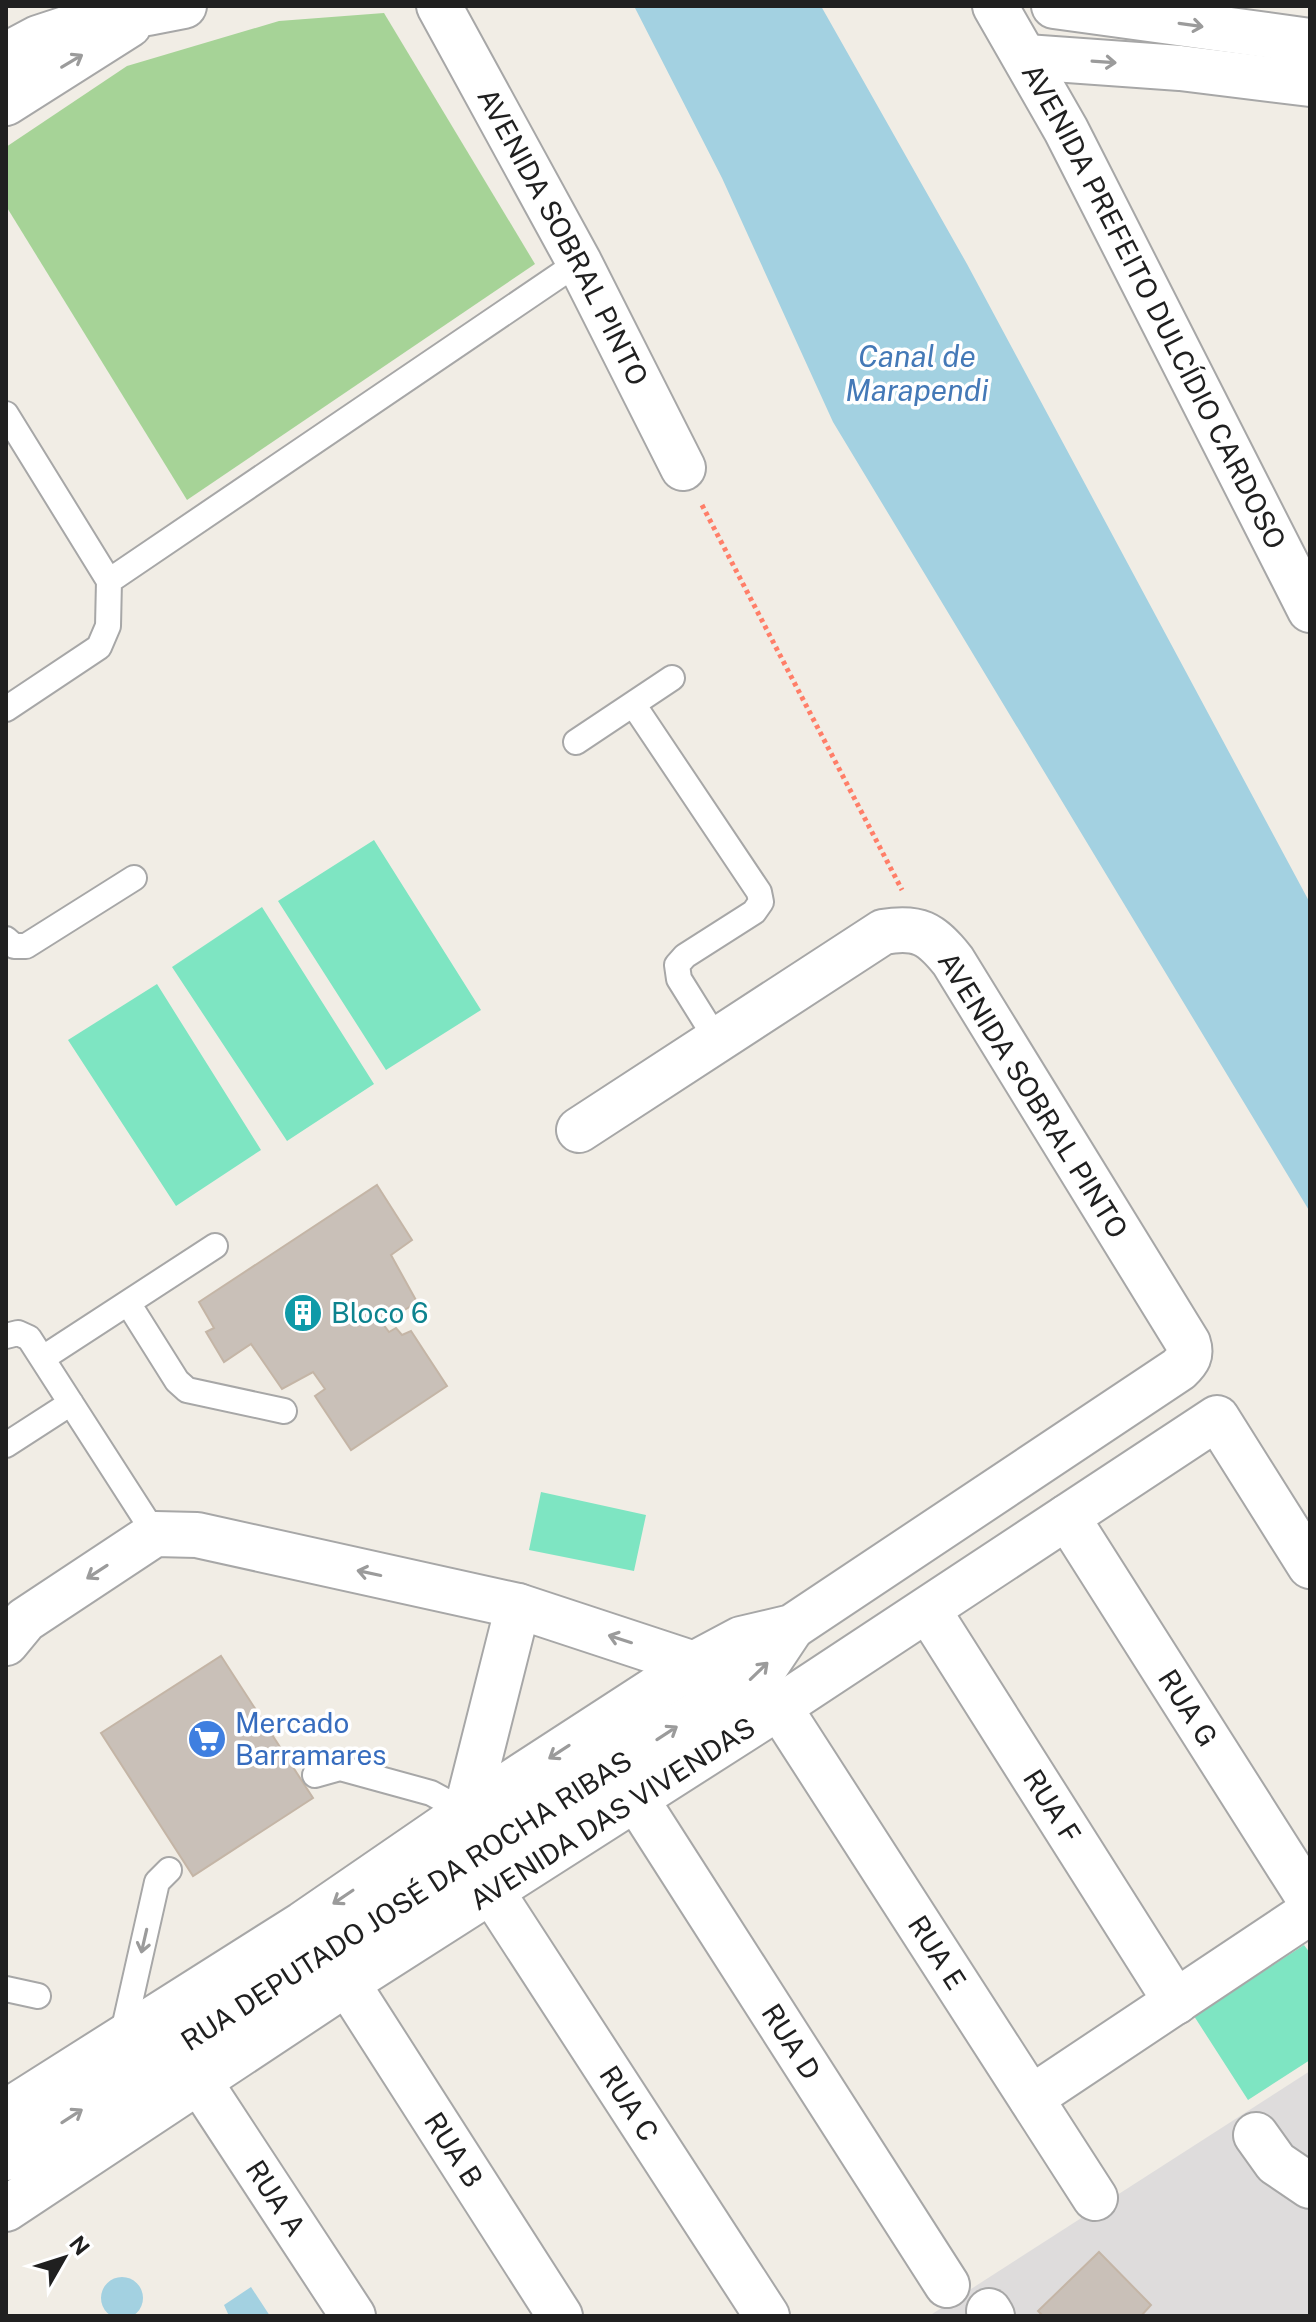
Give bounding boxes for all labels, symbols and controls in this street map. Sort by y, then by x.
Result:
one-way arrow [1178,18,1204,33]
one-way arrow [60,53,83,69]
one-way arrow [1090,55,1117,70]
street label: AVENIDA PREFEITO DULCÍDIO CARDOSO [1016,58,1293,554]
street label: AVENIDA SOBRAL PINTO [471,82,655,390]
water label: Canal de Marapendi [845,338,989,408]
street label: AVENIDA SOBRAL PINTO [932,946,1135,1244]
building icon: Bloco 6 [282,1292,324,1334]
place label: Bloco 6 [331,1296,428,1329]
one-way arrow [86,1565,109,1581]
one-way arrow [357,1565,383,1580]
one-way arrow [608,1631,633,1646]
one-way arrow [749,1661,769,1680]
street label: RUA G [1152,1663,1225,1752]
place label: Mercado Barramares [235,1706,386,1771]
street label: AVENIDA DAS VIVENDAS [463,1710,761,1916]
supermarket icon: Mercado Barramares [186,1718,228,1760]
one-way arrow [656,1725,678,1742]
street label: RUA DEPUTADO JOSÉ DA ROCHA RIBAS [175,1743,638,2057]
one-way arrow [548,1744,570,1760]
street label: RUA F [1017,1763,1088,1849]
one-way arrow [332,1889,354,1905]
street label: RUA E [902,1909,973,1995]
one-way arrow [135,1928,150,1954]
street label: RUA D [755,1997,828,2085]
street label: RUA C [593,2059,666,2147]
street label: RUA B [418,2106,490,2193]
one-way arrow [60,2108,82,2125]
street label: RUA A [239,2154,313,2242]
north arrow [24,2218,104,2298]
text: N [64,2231,95,2260]

